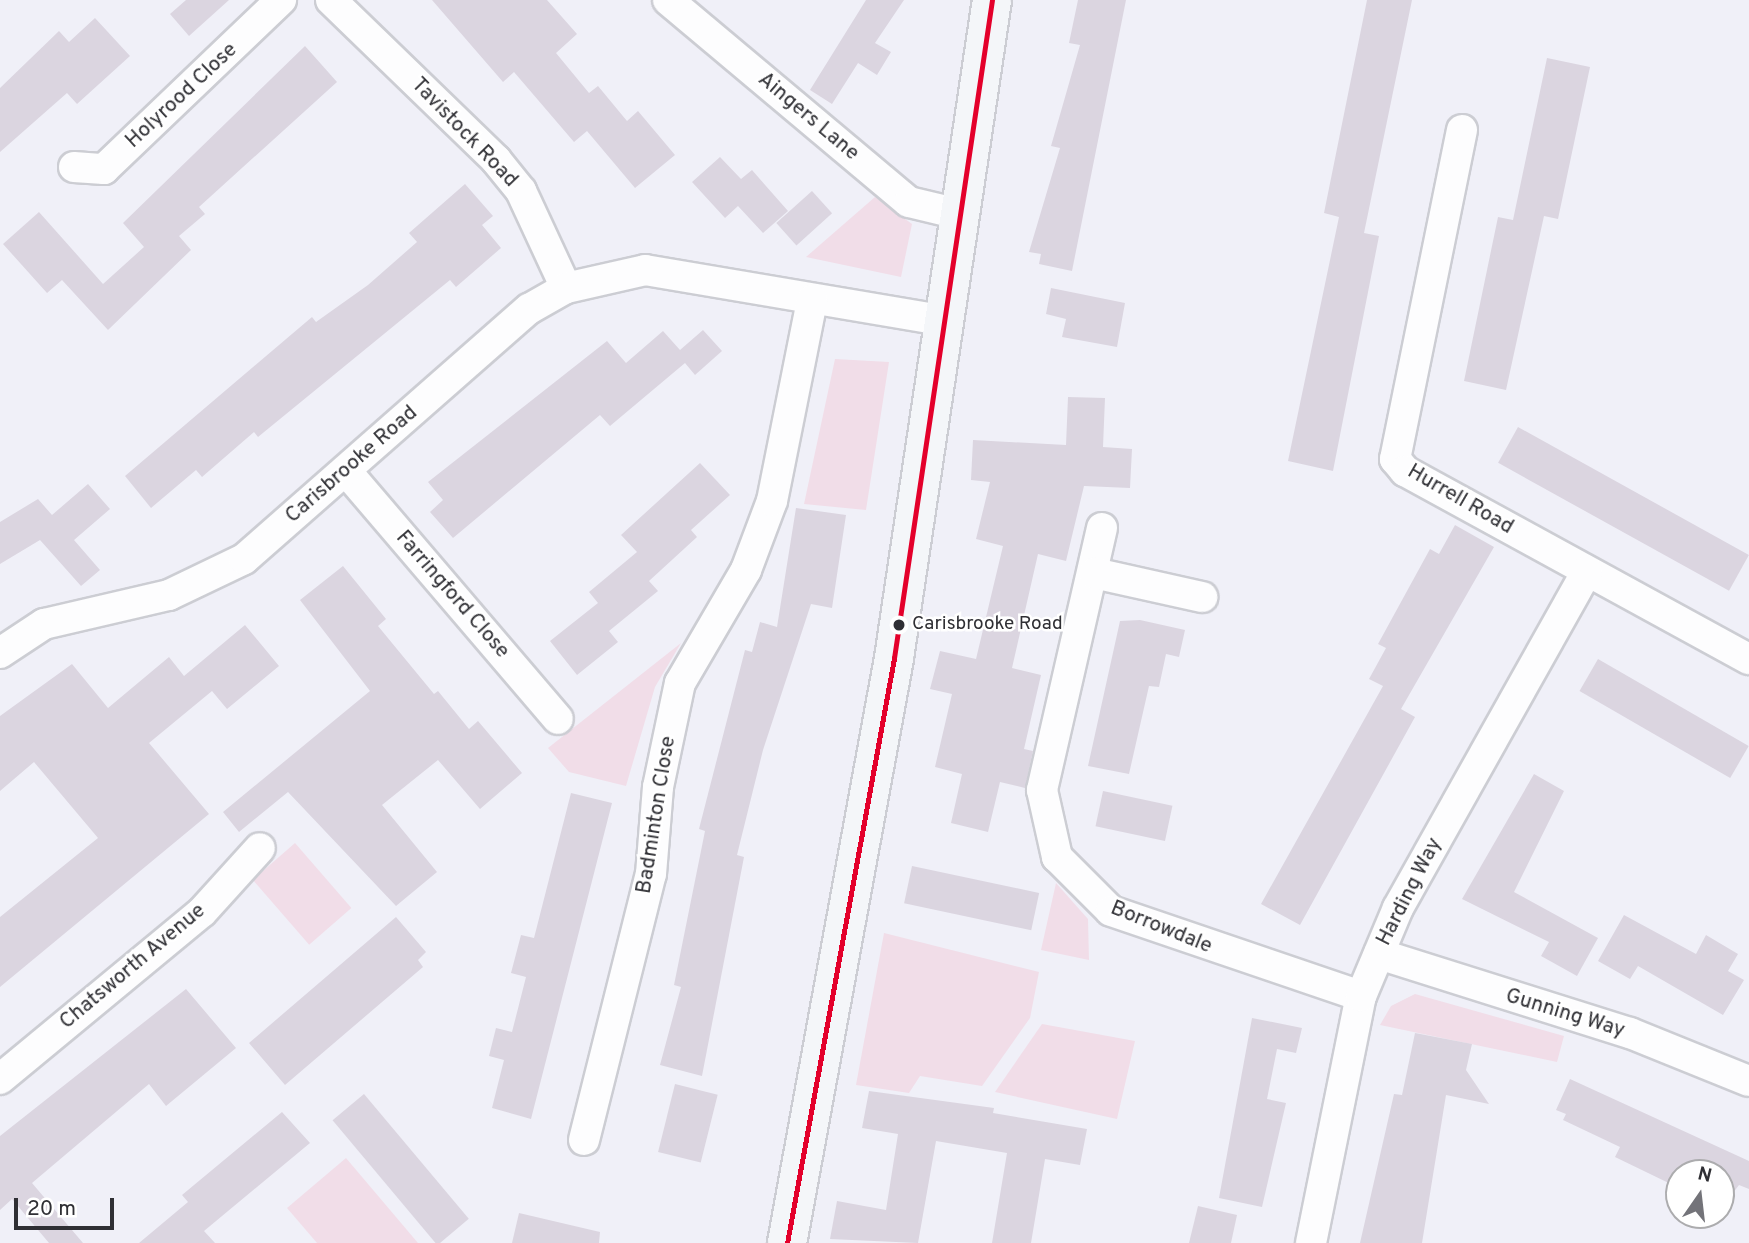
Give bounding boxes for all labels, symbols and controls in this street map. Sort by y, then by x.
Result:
street label: Holyrood Close [121,38,243,154]
street label: Aingers Lane [752,67,864,167]
street label: Tavistock Road [405,73,523,193]
street label: Carisbrooke Road [281,401,423,529]
street label: Hurrell Road [1403,460,1517,540]
street label: Farringford Close [390,526,514,664]
place label: Carisbrooke Road [912,614,1063,636]
marker: Carisbrooke Road [892,618,906,632]
street label: Badminton Close [632,734,682,896]
street label: Harding Way [1372,834,1448,950]
street label: Borrowdale [1107,896,1215,960]
street label: Chatsworth Avenue [55,899,211,1035]
street label: Gunning Way [1502,984,1628,1044]
north arrow [1665,1159,1735,1229]
text: N [1695,1162,1714,1189]
scale bar [18,1184,117,1228]
text: 20 m [27,1196,76,1223]

